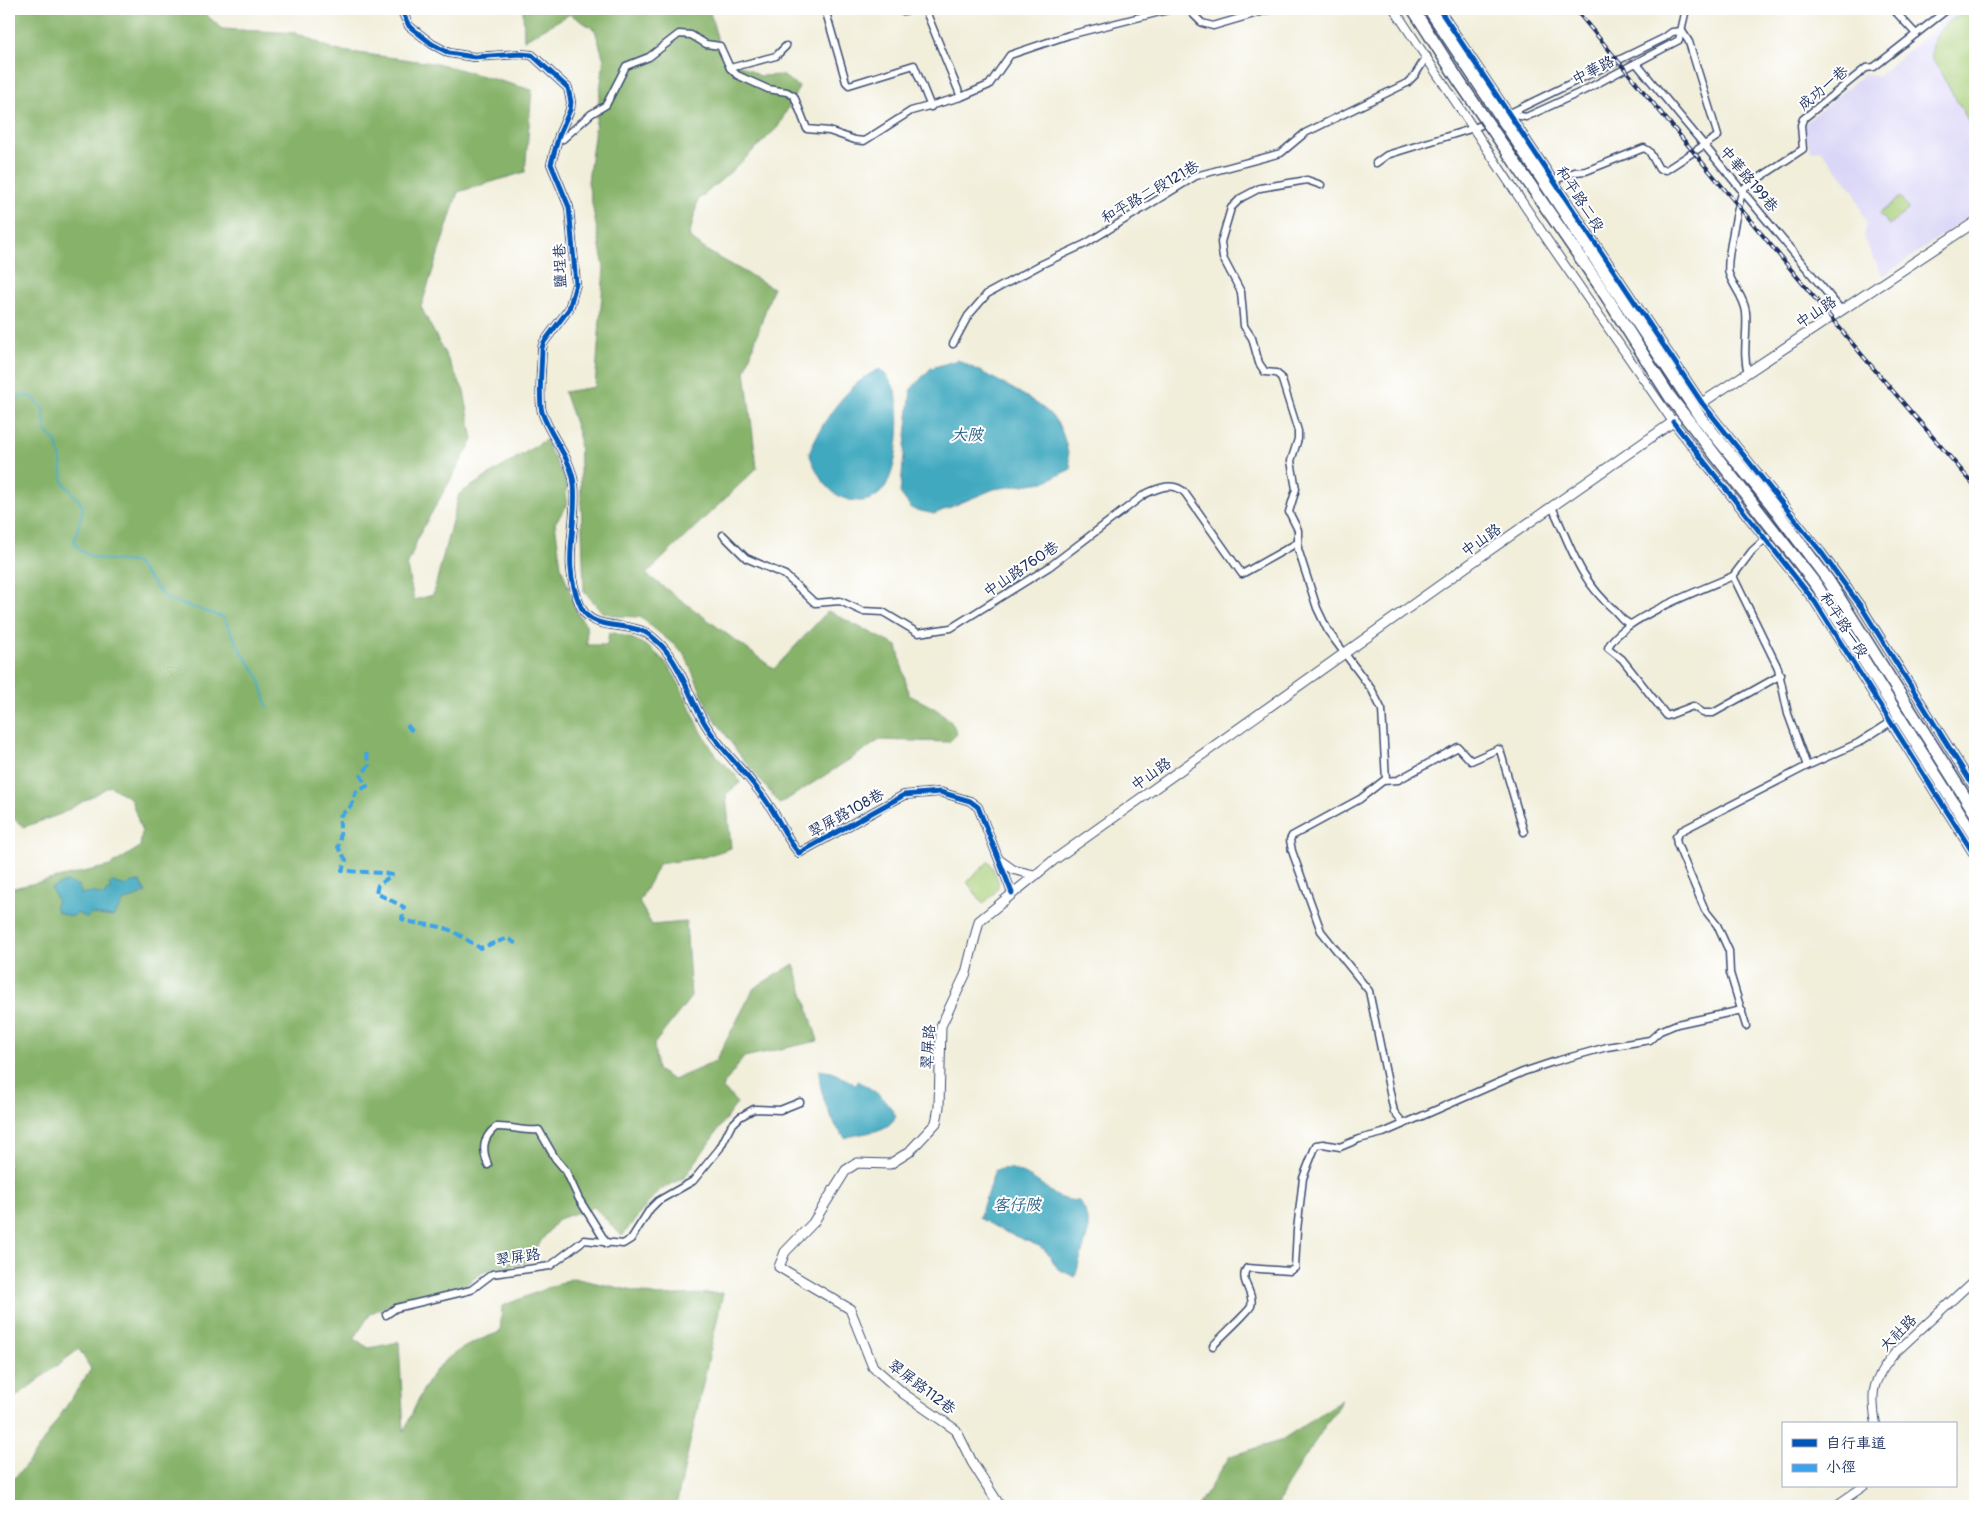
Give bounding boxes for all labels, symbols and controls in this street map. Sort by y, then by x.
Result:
street label: 中華路 [1569,52,1618,89]
street label: 成功一巷 [1794,62,1852,115]
street label: 中華路199巷 [1715,142,1782,217]
street label: 和平路二段121巷 [1098,157,1203,228]
street label: 和平路二段 [1551,163,1608,236]
street label: 鹽埕巷 [550,243,571,289]
street label: 中山路 [1792,292,1840,333]
water label: 大陂 [951,425,985,445]
street label: 中山路 [1457,520,1505,561]
street label: 中山路760巷 [980,537,1063,602]
street label: 和平路一段 [1815,589,1872,662]
street label: 中山路 [1127,754,1175,795]
street label: 翠屏路108巷 [805,785,887,842]
street label: 翠屏路 [917,1024,940,1070]
water label: 客仔陂 [993,1195,1043,1215]
street label: 翠屏路 [494,1245,542,1270]
street label: 大社路 [1876,1311,1921,1356]
street label: 翠屏路112巷 [884,1356,959,1419]
legend [1782,1422,1956,1488]
text: 自行車道 [1826,1434,1886,1453]
text: 小徑 [1826,1458,1856,1477]

